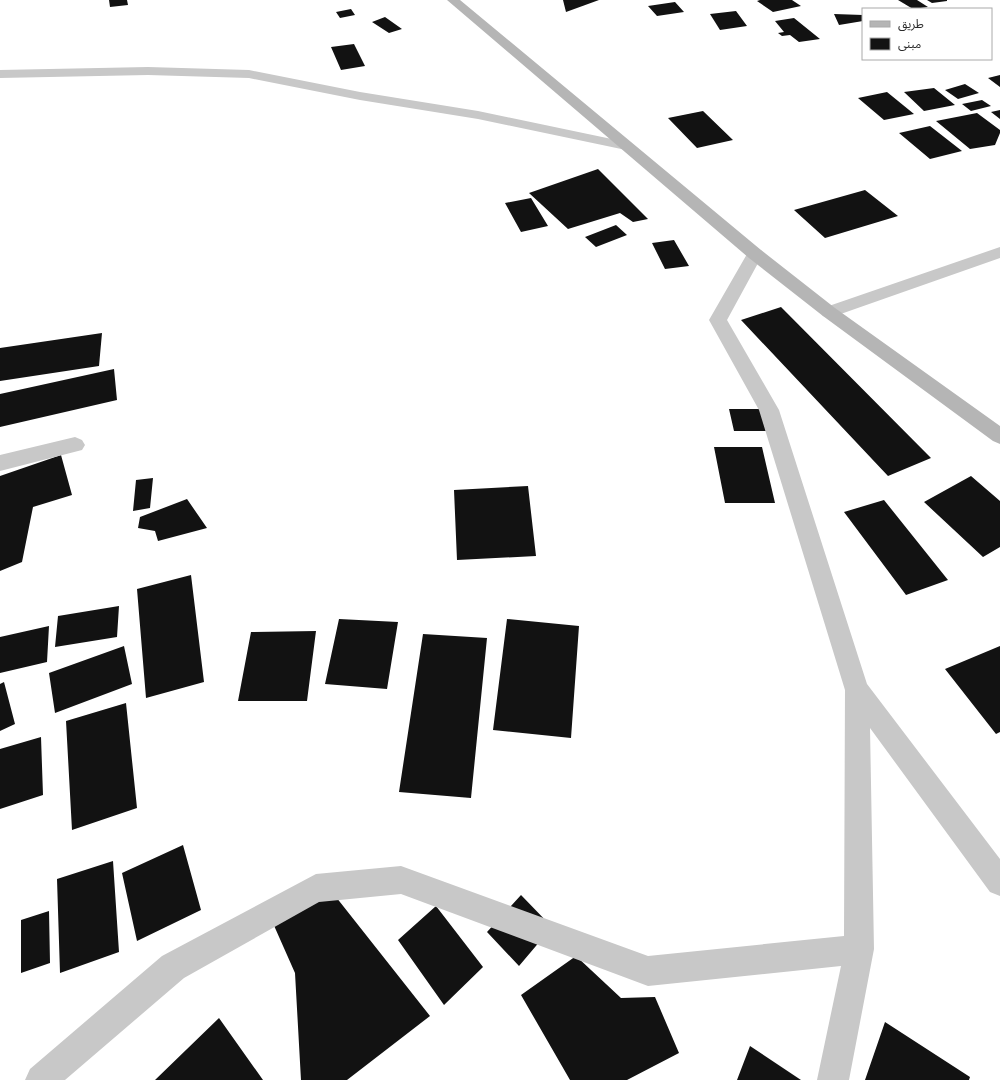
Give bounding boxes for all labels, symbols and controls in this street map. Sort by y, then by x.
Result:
legend [862,8,992,60]
text: طريق [898,17,924,32]
text: مبنى [898,37,921,51]

